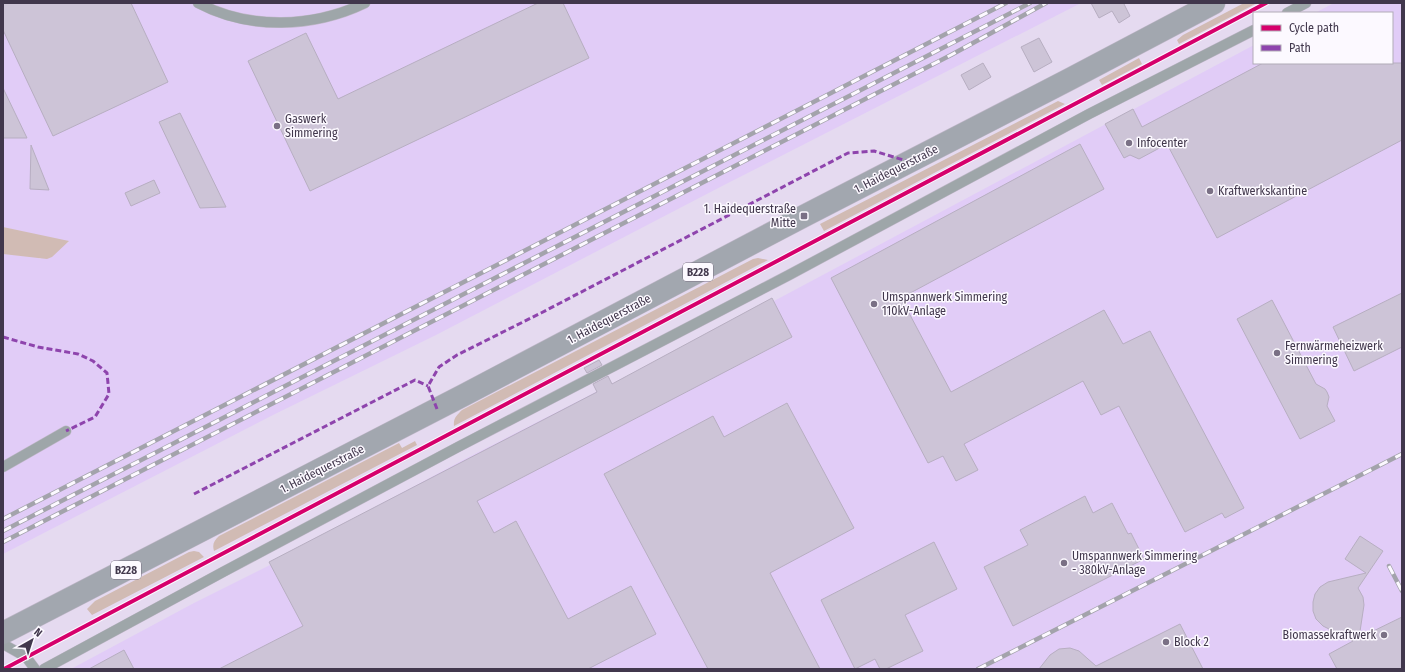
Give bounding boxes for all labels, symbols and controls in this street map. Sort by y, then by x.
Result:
legend [1253,12,1393,64]
text: Cycle path [1289,21,1339,35]
text: Path [1289,41,1311,55]
place label: Gaswerk Simmering [285,112,338,140]
marker: Gaswerk Simmering [272,121,282,131]
place label: Infocenter [1137,136,1188,150]
marker: Infocenter [1124,138,1134,148]
street label: 1. Haidequerstraße [852,142,940,196]
place label: Kraftwerkskantine [1218,184,1307,198]
marker: Kraftwerkskantine [1205,186,1215,196]
place label: 1. Haidequerstraße Mitte [704,202,796,230]
marker: 1. Haidequerstraße Mitte [799,211,809,221]
road number: B228 [683,263,713,281]
place label: Umspannwerk Simmering 110kV-Anlage [882,290,1007,318]
street label: 1. Haidequerstraße [565,291,653,347]
marker: Umspannwerk Simmering 110kV-Anlage [869,299,879,309]
place label: Fernwärmeheizwerk Simmering [1285,339,1383,367]
marker: Fernwärmeheizwerk Simmering [1272,348,1282,358]
street label: 1. Haidequerstraße [278,442,366,496]
place label: Umspannwerk Simmering - 380kV-Anlage [1072,549,1197,577]
marker: Umspannwerk Simmering - 380kV-Anlage [1059,558,1069,568]
road number: B228 [111,561,141,579]
north arrow [12,620,52,660]
text: N [31,625,45,640]
place label: Biomassekraftwerk [1283,628,1376,642]
marker: Biomassekraftwerk [1379,630,1389,640]
place label: Block 2 [1174,635,1209,649]
marker: Block 2 [1161,637,1171,647]

